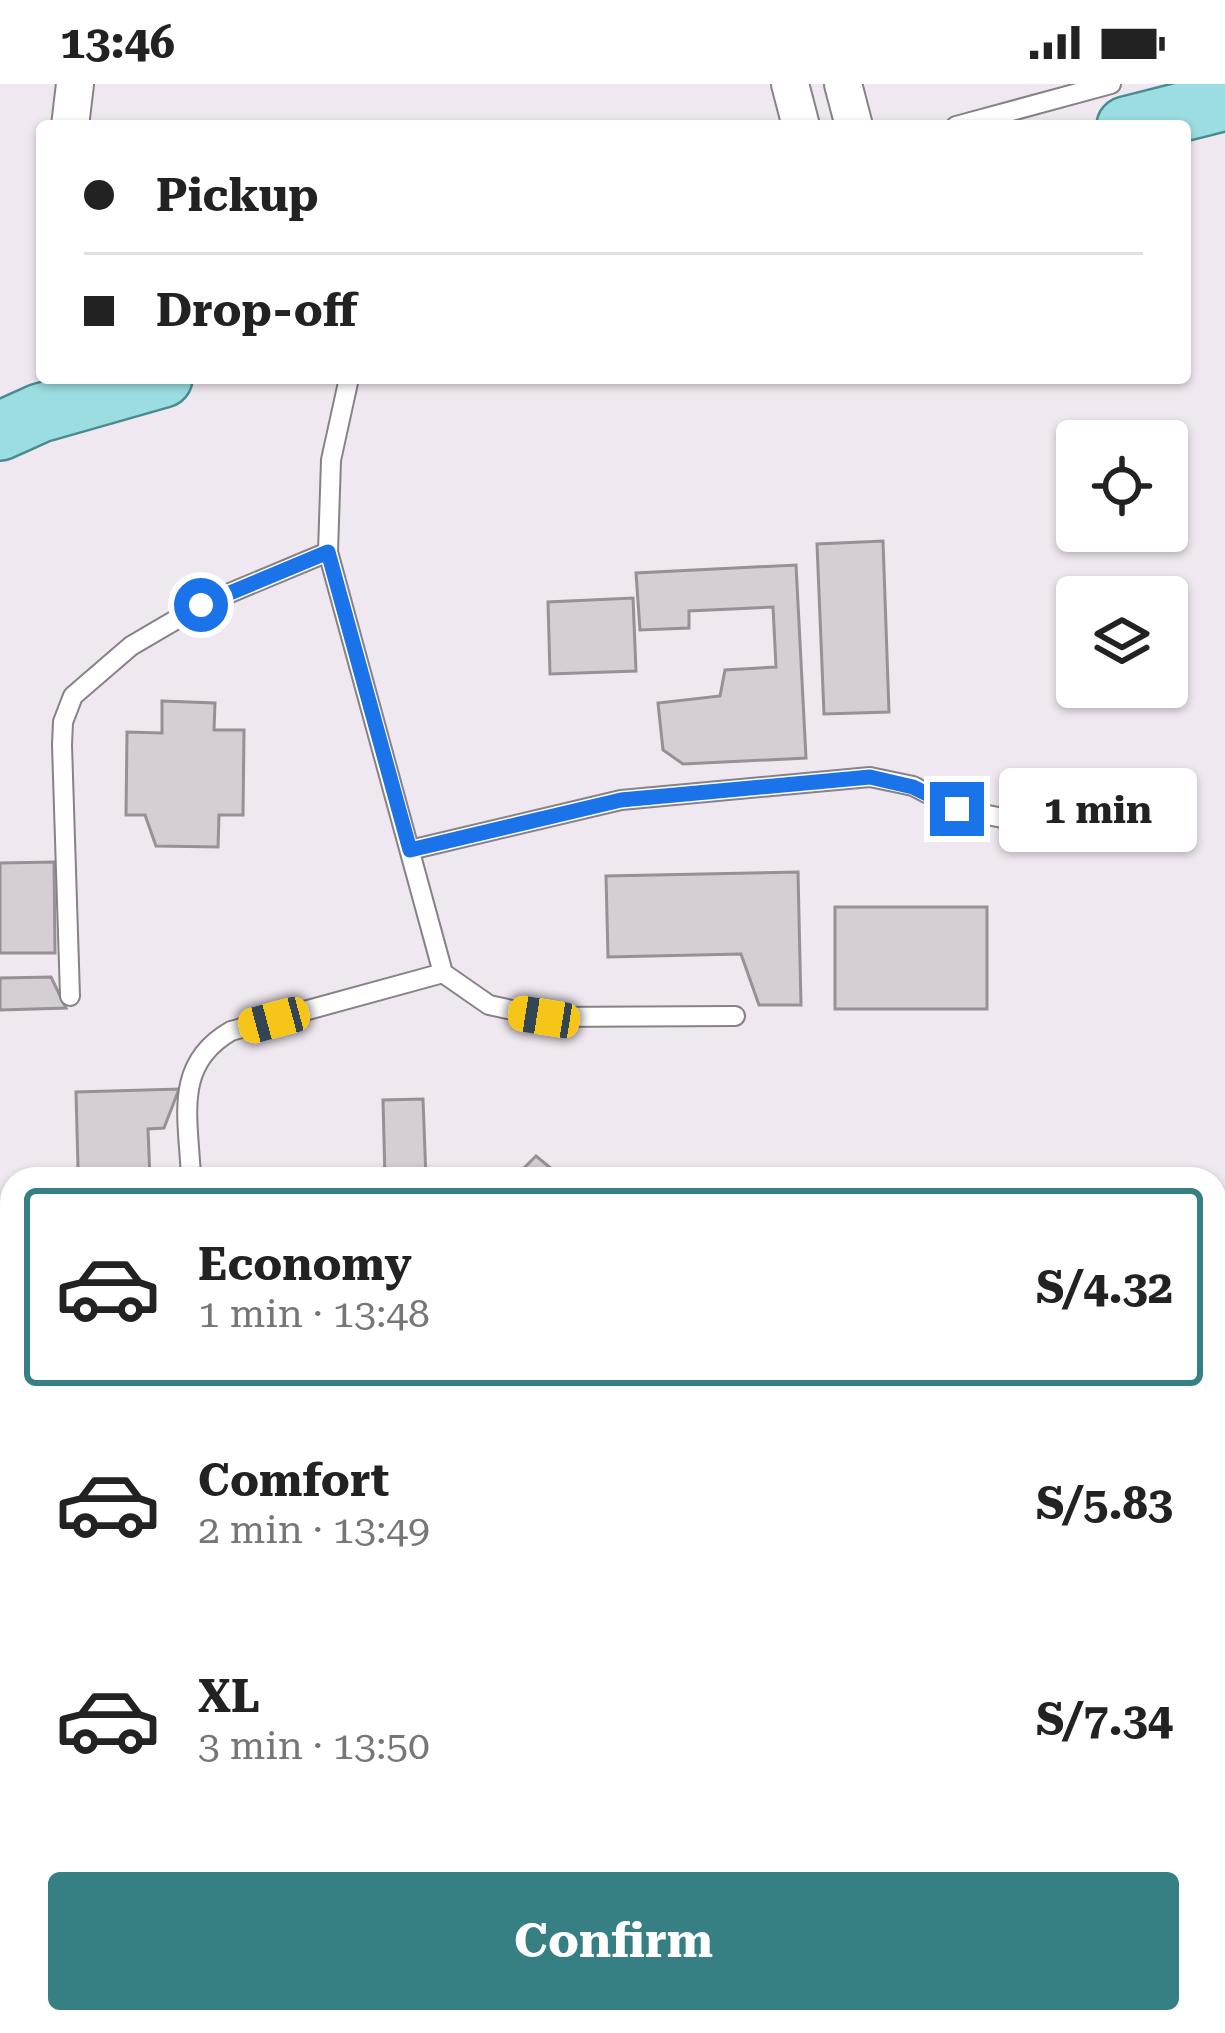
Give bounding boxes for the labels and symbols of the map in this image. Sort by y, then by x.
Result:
route start [174,578,228,632]
callout: 1 min [999,767,1197,851]
route end [930,782,984,836]
car [235,993,313,1047]
car [506,994,582,1040]

